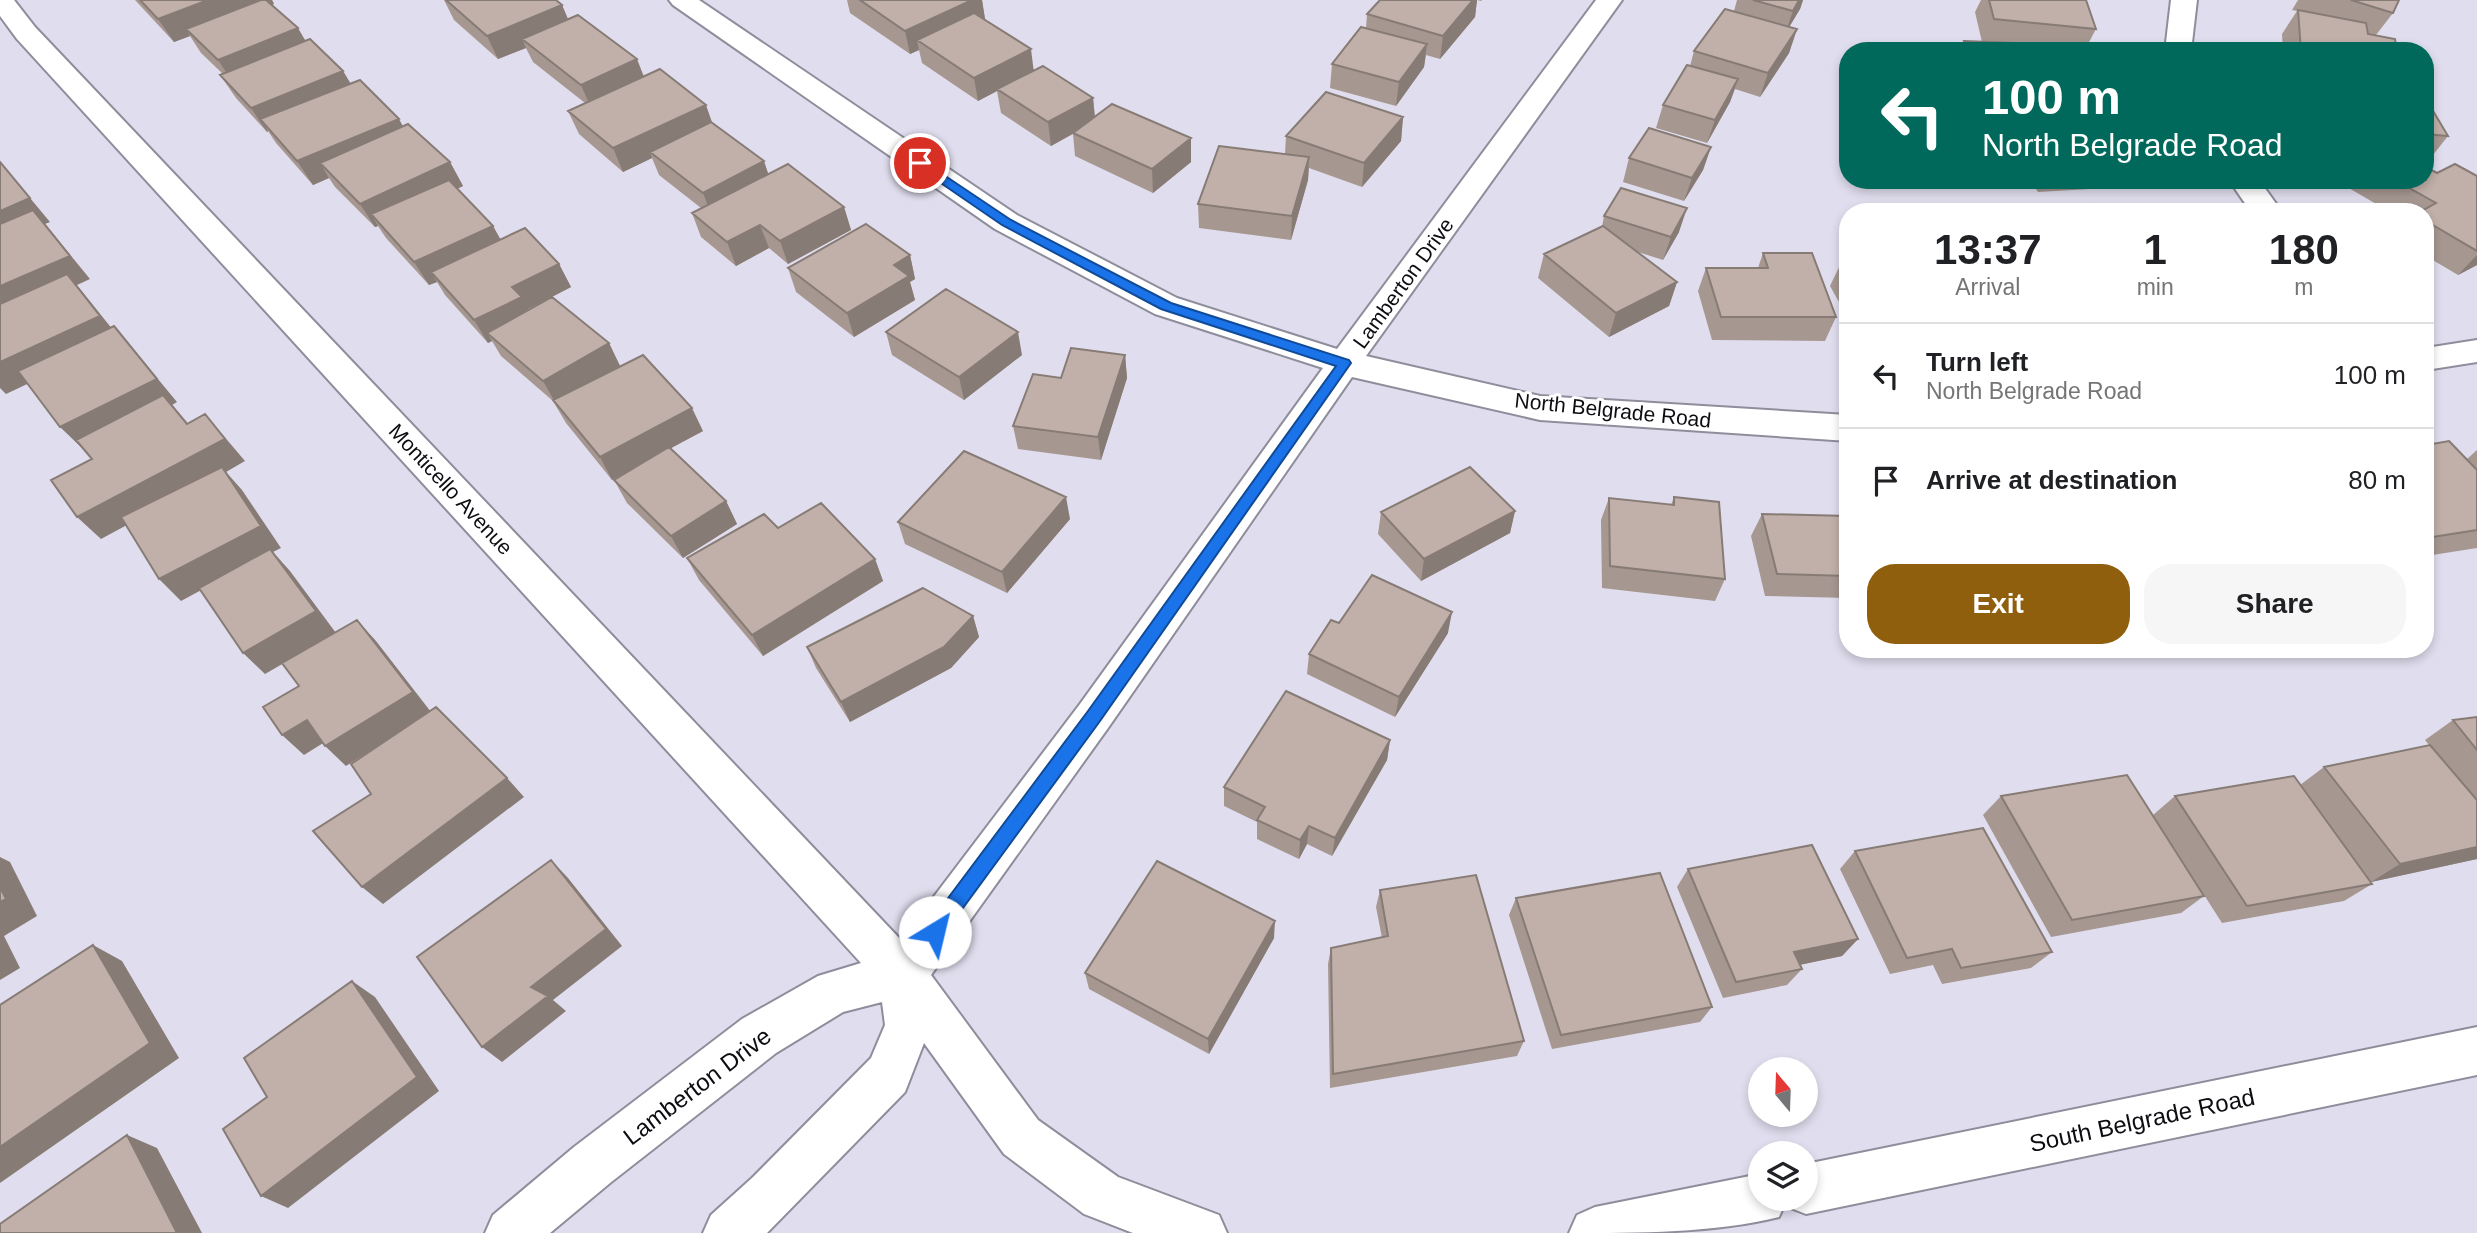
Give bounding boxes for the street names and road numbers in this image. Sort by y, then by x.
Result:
street label: Lamberton Drive [1348,213,1458,353]
street label: North Belgrade Road [1514,388,1712,432]
street label: Monticello Avenue [385,419,517,559]
street label: Lamberton Drive [618,1022,776,1150]
street label: South Belgrade Road [2027,1083,2257,1157]

